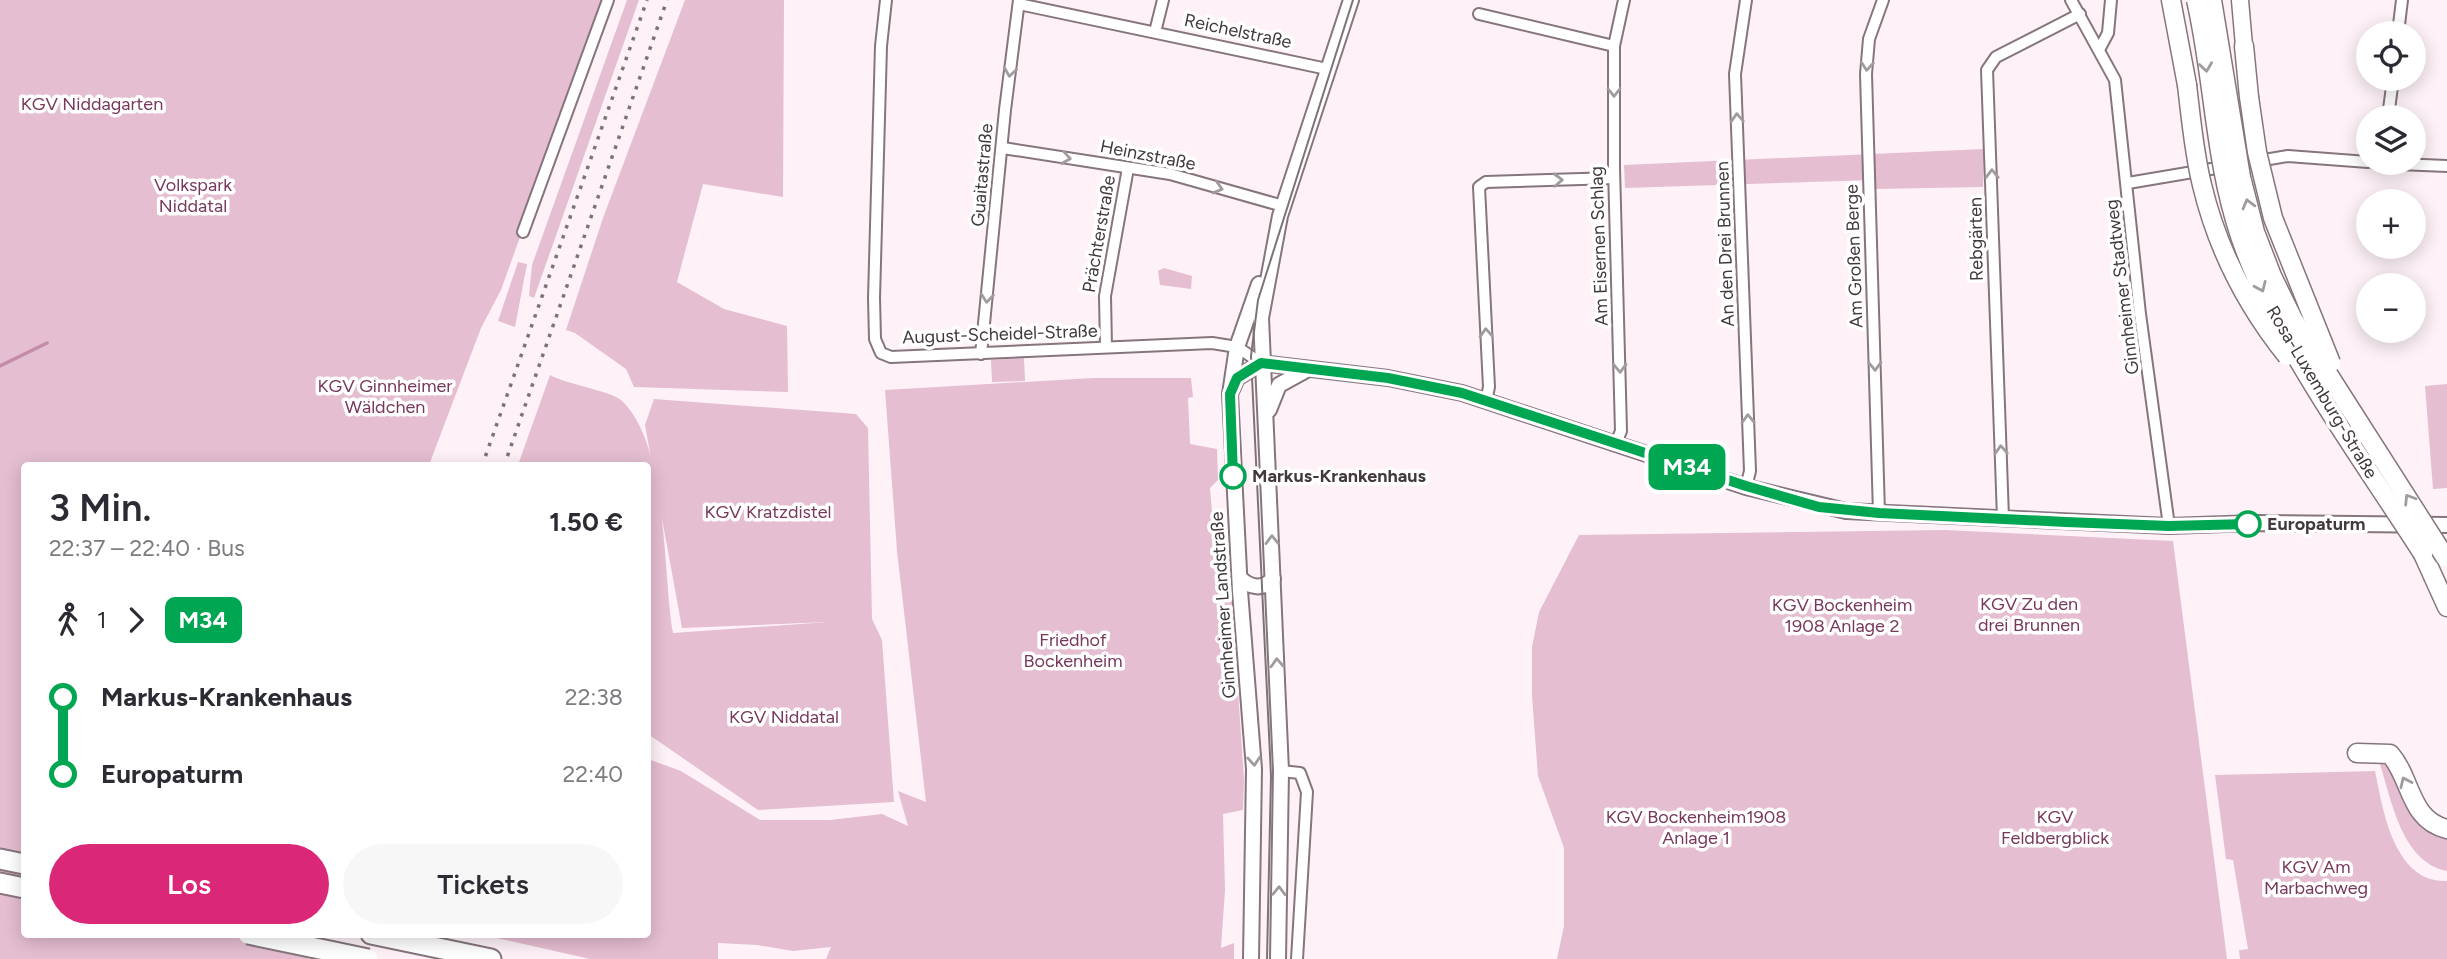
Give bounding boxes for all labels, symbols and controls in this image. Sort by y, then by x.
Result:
street label: Reichelstraße [1182,9,1294,53]
map controls [2356,21,2426,343]
button: locate [2356,21,2426,91]
one-way arrow [1860,60,1875,71]
one-way arrow [2199,62,2214,73]
one-way arrow [1002,66,1017,78]
one-way arrow [1606,87,1622,98]
park label: KGV Niddagarten [21,93,163,115]
button: layers [2356,105,2426,175]
one-way arrow [1730,112,1745,123]
street label: Guaitastraße [967,122,997,227]
street label: Heinzstraße [1098,135,1198,175]
one-way arrow [1060,150,1072,165]
street label: An den Drei Brunnen [1711,161,1739,327]
street label: Am Eisernen Schlag [1585,166,1613,326]
one-way arrow [1984,168,2000,178]
one-way arrow [1554,172,1564,188]
park label: Volkspark Niddatal [154,174,232,217]
street label: Prächterstraße [1078,174,1120,294]
one-way arrow [1212,179,1224,194]
street label: Am Großen Berge [1840,184,1868,328]
button: + [2356,189,2426,259]
street label: Rebgärten [1964,197,1988,281]
street label: Ginnheimer Stadtweg [2100,198,2144,376]
one-way arrow [2242,198,2256,210]
button: − [2356,273,2426,343]
one-way arrow [2253,280,2267,292]
one-way arrow [980,293,995,304]
street label: Rosa-Luxemburg-Straße [2262,302,2382,483]
street label: August-Scheidel-Straße [902,320,1098,348]
one-way arrow [1479,327,1494,338]
one-way arrow [1867,362,1883,372]
one-way arrow [1612,363,1627,374]
park label: KGV Ginnheimer Wäldchen [318,375,452,418]
one-way arrow [1740,413,1755,424]
line badge: M34 [1647,444,1727,490]
one-way arrow [1993,444,2008,455]
text: M34 [1662,452,1712,481]
marker: Markus-Krankenhaus [1220,463,1246,489]
place label: Markus-Krankenhaus [1252,465,1426,487]
text: 3 Min. [49,485,151,531]
one-way arrow [2404,494,2417,507]
park label: KGV Kratzdistel [704,501,832,523]
text: 1.50 € [549,506,623,538]
street label: Ginnheimer Landstraße [1205,511,1241,699]
marker: Europaturm [2235,511,2261,537]
place label: Europaturm [2267,513,2366,535]
text: 22:37 – 22:40 · Bus [49,534,245,562]
one-way arrow [1264,534,1280,544]
park label: KGV Zu den drei Brunnen [1978,593,2080,636]
park label: KGV Bockenheim 1908 Anlage 2 [1772,594,1912,637]
icon: walk [49,601,87,639]
icon: forward [117,601,155,639]
text: M34 [179,605,228,634]
text: 1 [97,606,107,634]
park label: Friedhof Bockenheim [1024,629,1122,672]
one-way arrow [1269,658,1284,669]
text: Markus-Krankenhaus [101,681,352,713]
text: 22:38 [565,683,623,711]
park label: KGV Niddatal [729,706,839,728]
one-way arrow [1246,756,1261,767]
text: Europaturm [101,758,243,790]
text: 22:40 [562,760,623,788]
one-way arrow [2399,777,2413,790]
park label: KGV Bockenheim1908 Anlage 1 [1606,806,1786,849]
park label: KGV Feldbergblick [2001,806,2109,849]
button: Los [49,844,329,924]
button: Tickets [343,844,623,924]
park label: KGV Am Marbachweg [2264,856,2368,899]
one-way arrow [1271,885,1287,896]

